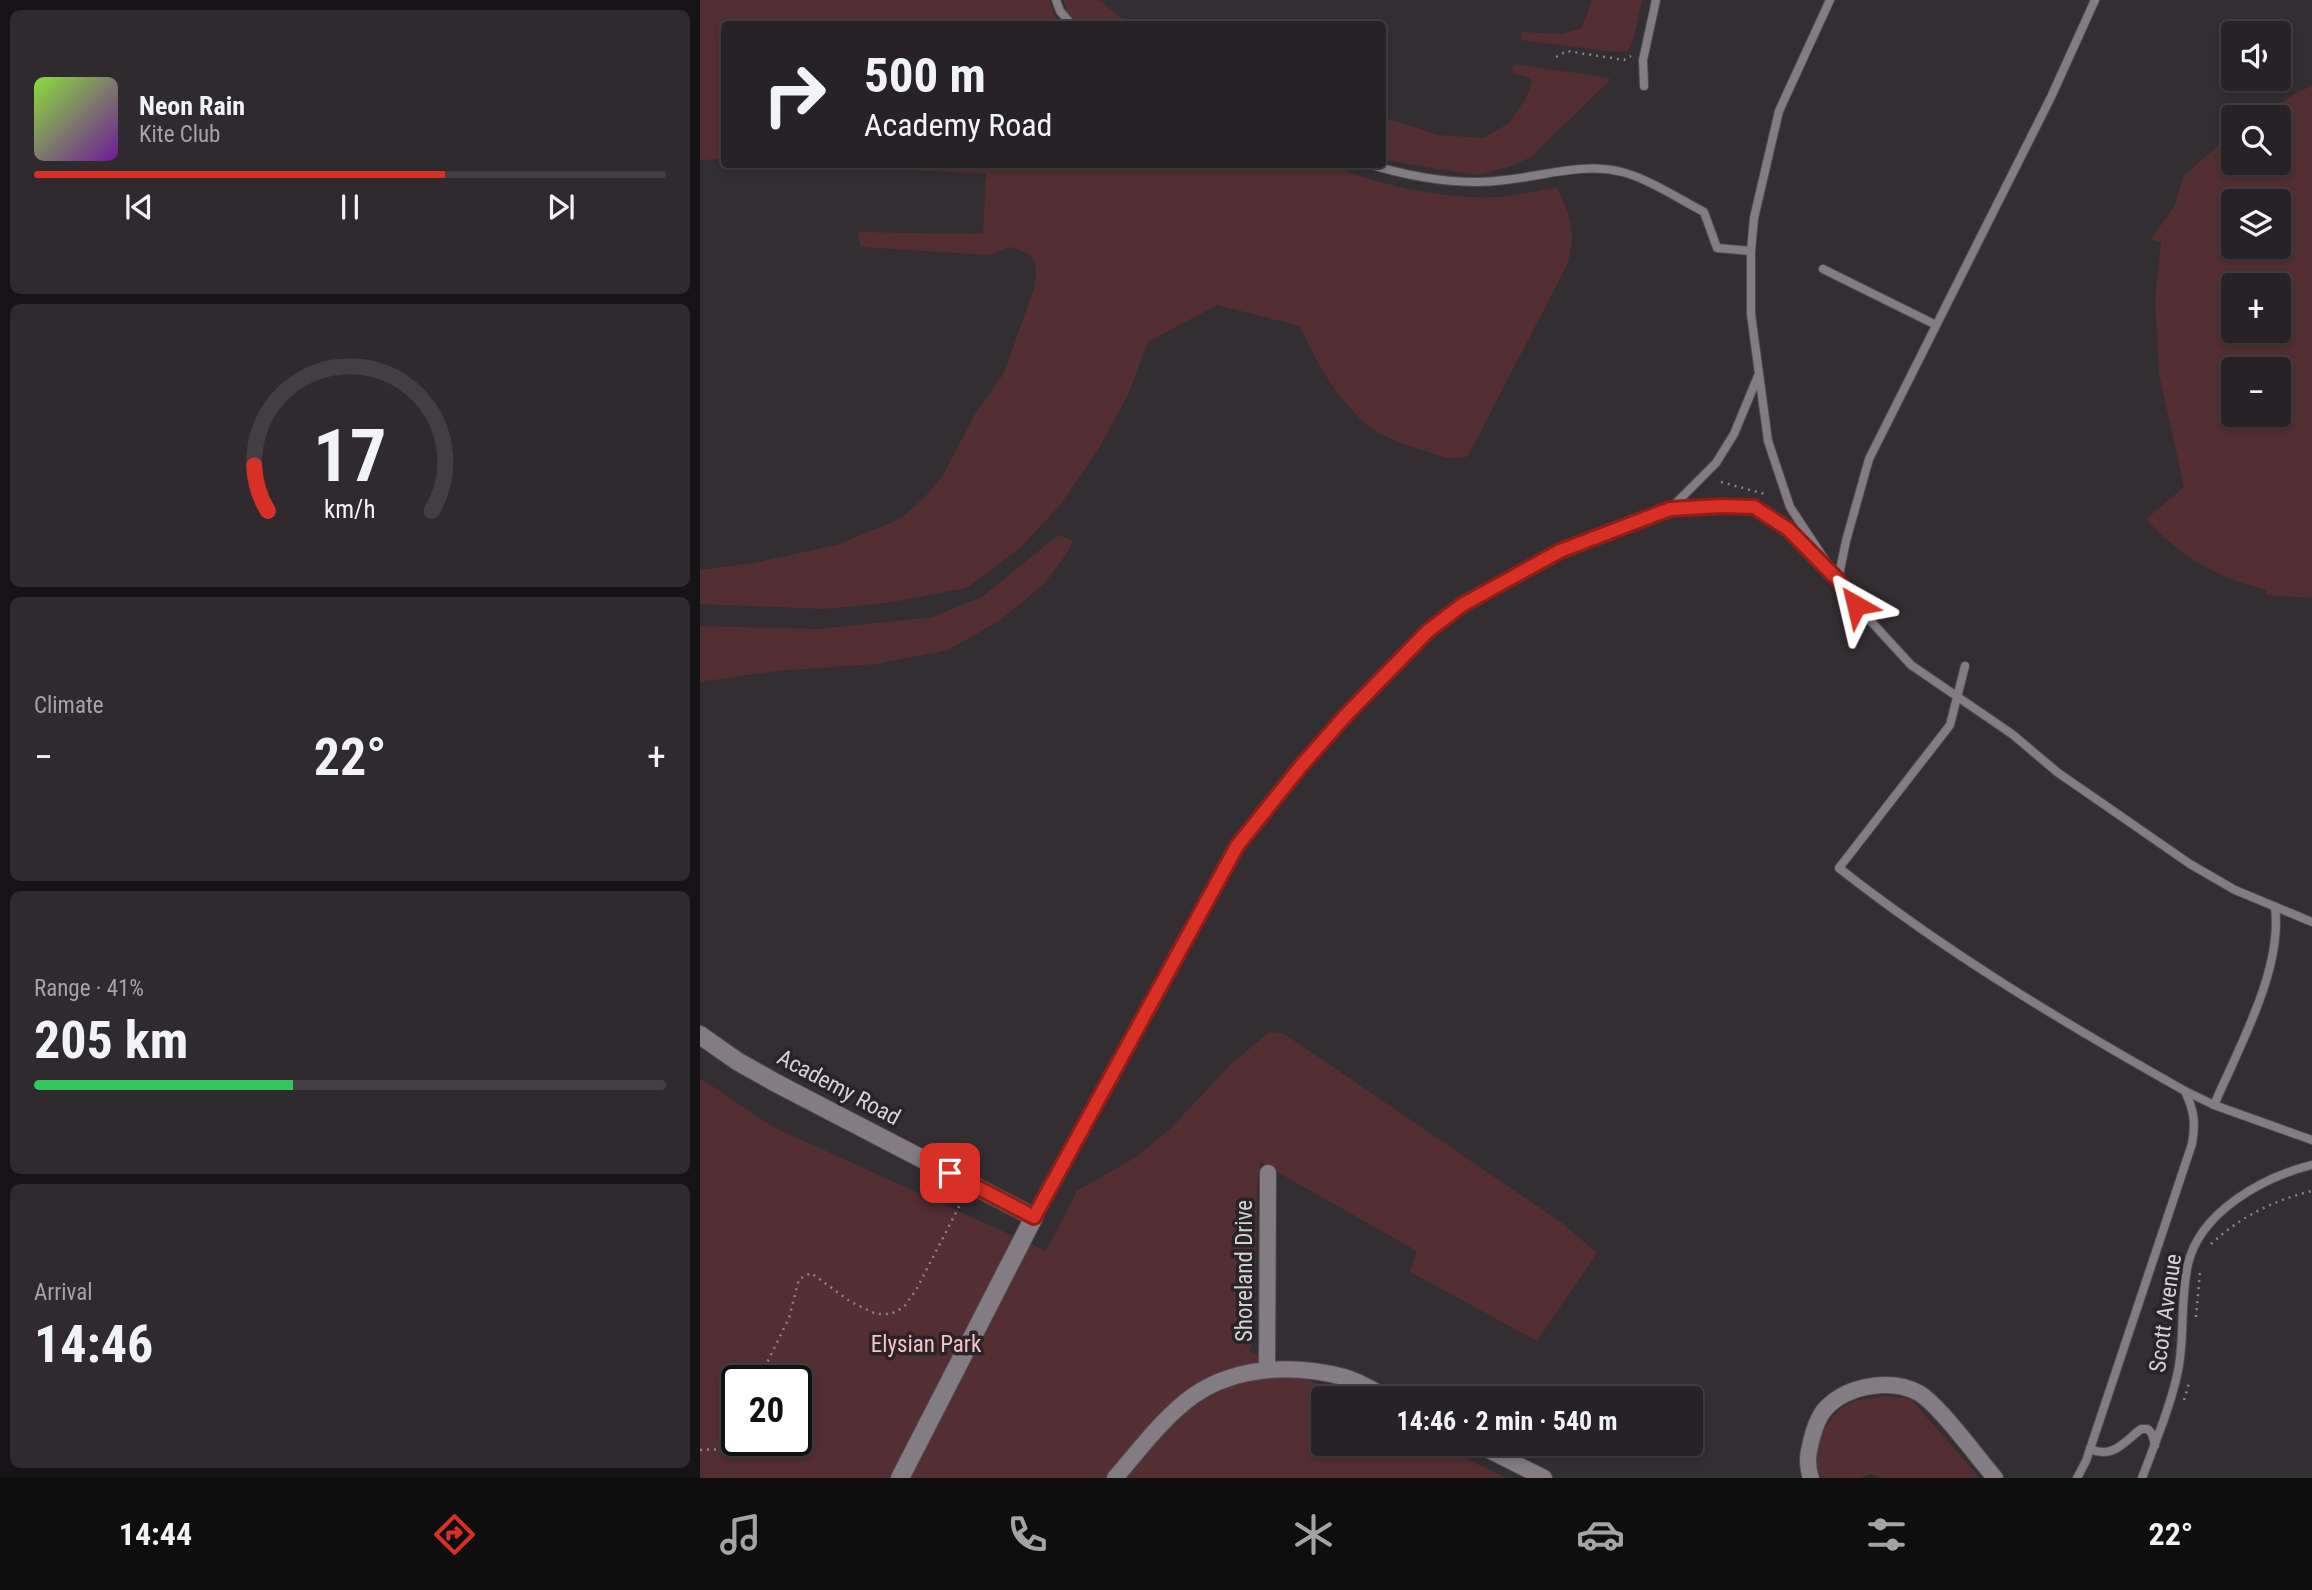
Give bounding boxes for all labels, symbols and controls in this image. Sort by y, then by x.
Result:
map controls [2221,21,2291,427]
button: sound [2221,21,2291,91]
text: 500 m [864,47,986,104]
icon: right [749,49,840,140]
text: Neon Rain [139,91,245,121]
button: search [2221,105,2291,175]
text: Academy Road [864,106,1052,144]
text: Kite Club [139,121,220,148]
icon: previous [120,188,158,226]
icon: pause [331,188,369,226]
icon: next [542,188,580,226]
button: layers [2221,189,2291,259]
button: + [2221,273,2291,343]
button: − [2221,357,2291,427]
text: 17 [313,414,387,500]
text: km/h [324,495,376,524]
position arrow [1819,568,1893,642]
text: Climate [34,692,104,719]
text: 22° [314,727,386,788]
text: − [34,735,53,779]
text: + [647,735,666,779]
text: Range · 41% [34,975,144,1002]
text: 205 km [34,1010,188,1071]
street label: Academy Road [773,1044,905,1131]
pin [920,1143,980,1203]
icon: arrive [931,1154,969,1192]
street label: Shoreland Drive [1231,1200,1258,1342]
street label: Scott Avenue [2144,1252,2187,1374]
text: Arrival [34,1279,93,1306]
text: 14:46 [34,1314,153,1375]
park label: Elysian Park [871,1331,982,1358]
speed limit sign: 20 [721,1365,812,1456]
text: 14:46 · 2 min · 540 m [1397,1406,1617,1436]
icon: directions [430,1510,479,1559]
icon: music [716,1510,765,1559]
icon: phone [1003,1510,1052,1559]
icon: climate [1289,1510,1338,1559]
icon: car [1576,1510,1625,1559]
icon: filters [1862,1510,1911,1559]
text: 14:44 [119,1515,192,1553]
text: 22° [2148,1515,2193,1553]

